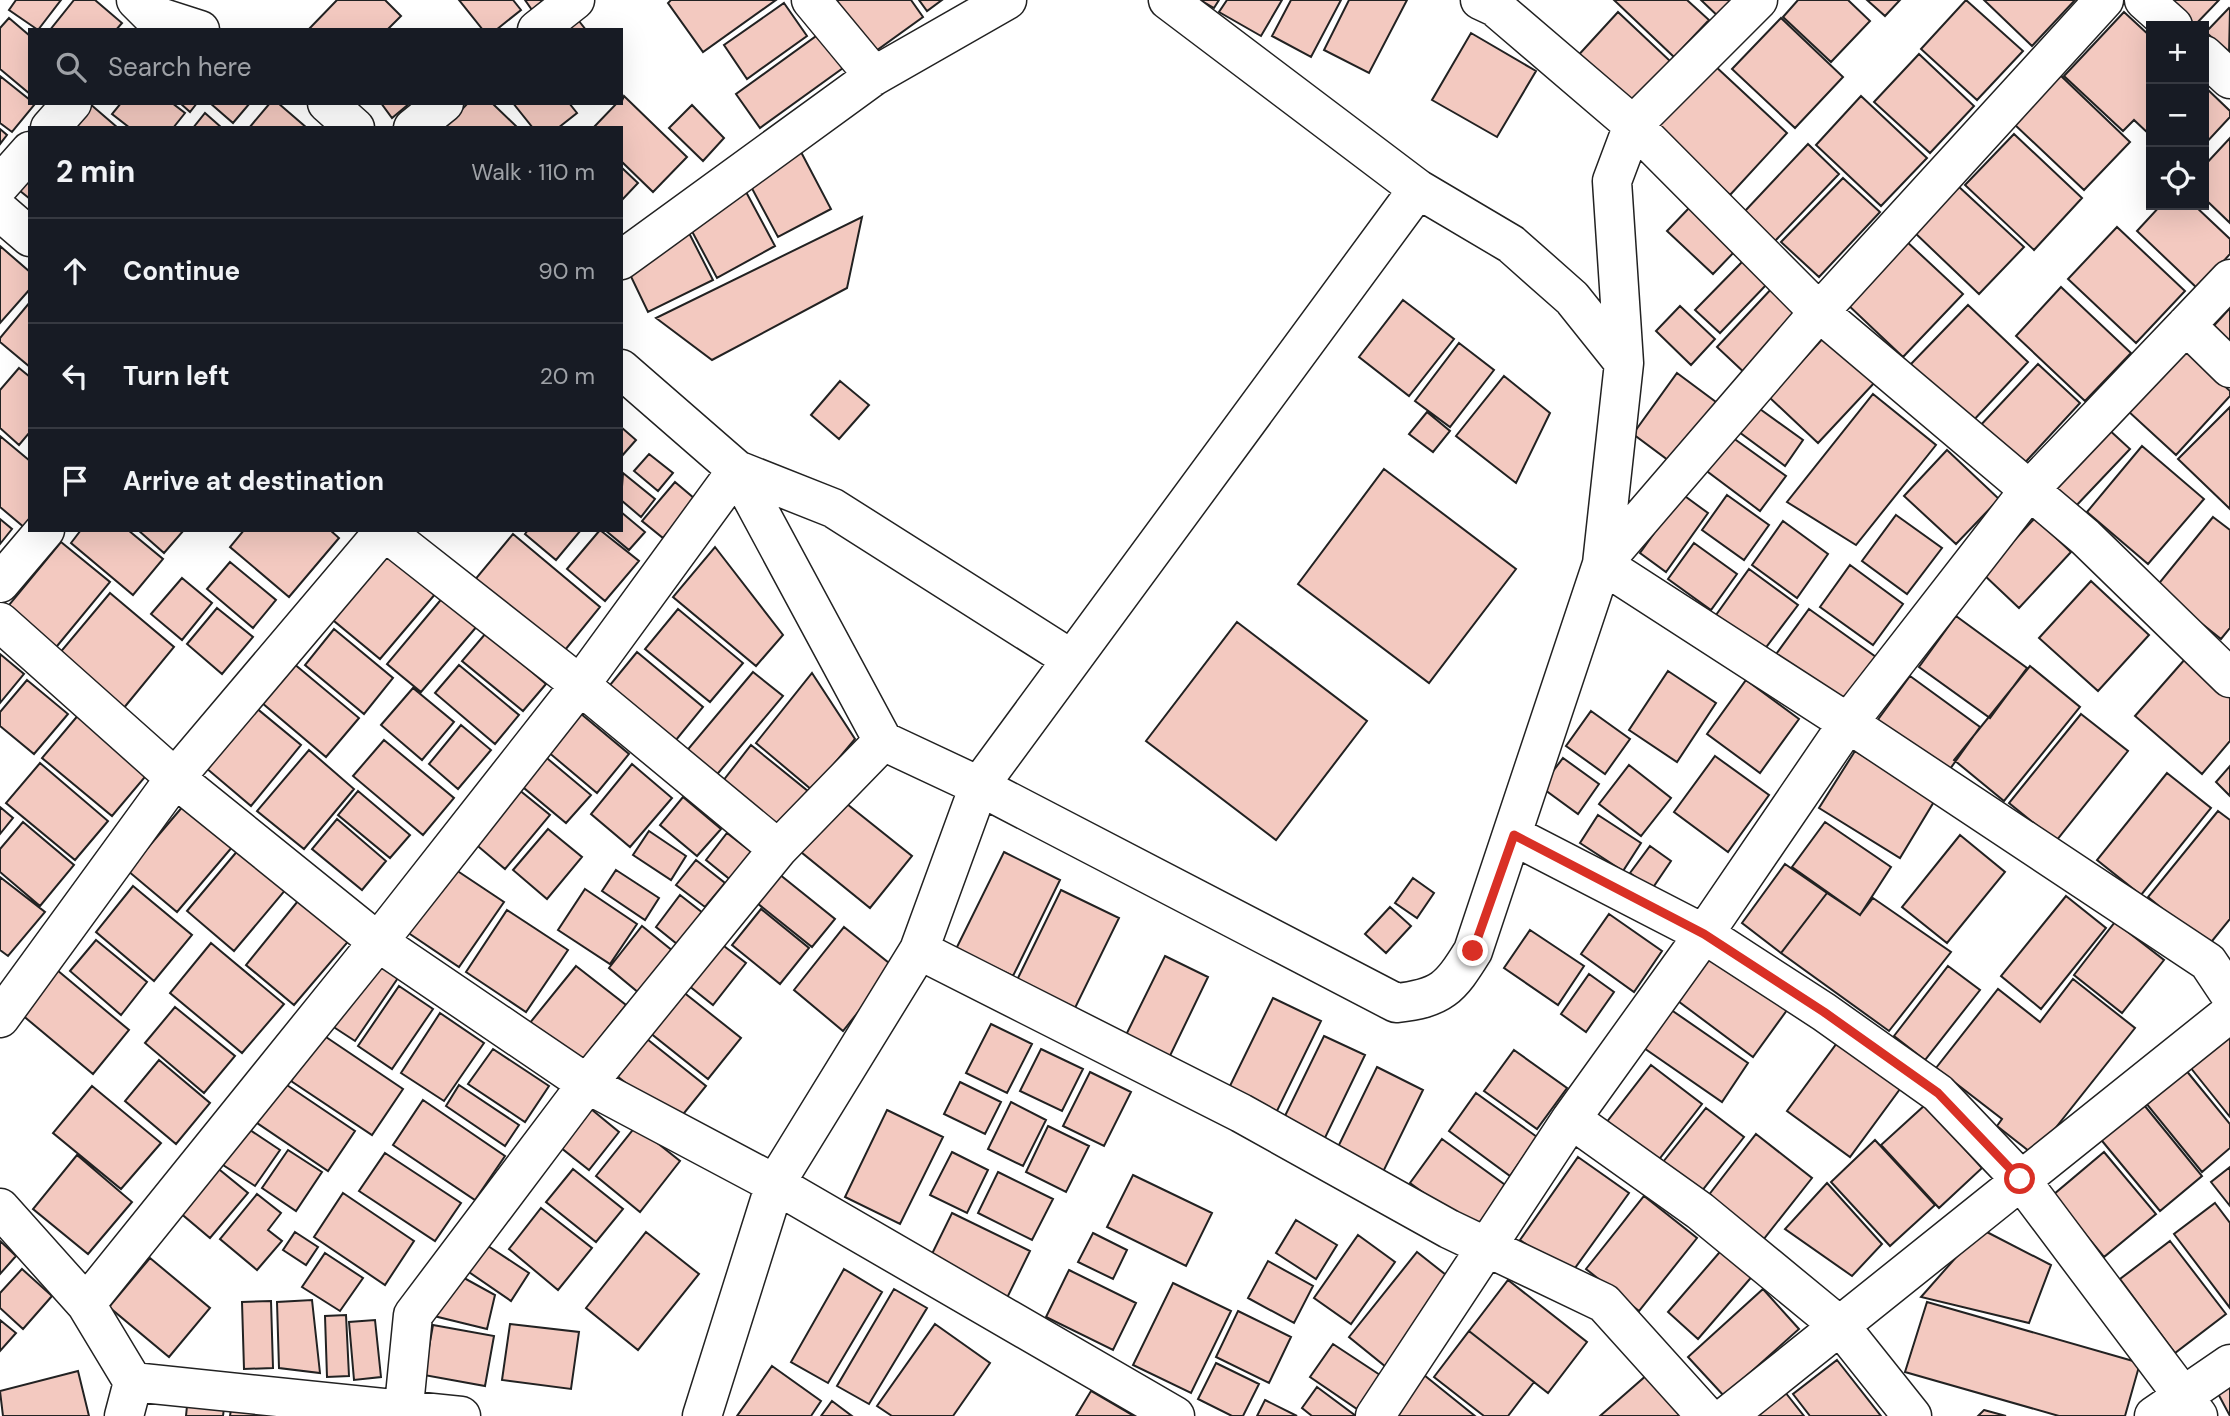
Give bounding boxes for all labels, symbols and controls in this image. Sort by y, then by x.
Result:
map controls [2146,21,2209,210]
button: + [2146,21,2209,84]
search box [28,28,623,105]
icon: search [52,48,90,86]
text: Search here [108,50,251,84]
button: − [2146,84,2209,147]
button: locate [2146,147,2209,210]
text: 2 min [56,152,135,191]
text: Walk · 110 m [471,157,595,187]
icon: ahead [56,252,94,290]
text: Continue [123,254,240,288]
text: 90 m [538,256,595,286]
icon: left [56,357,94,395]
text: Turn left [123,359,230,393]
text: 20 m [540,361,595,391]
icon: arrive [56,462,94,500]
text: Arrive at destination [123,464,384,498]
route end [1457,935,1488,966]
route start [2004,1163,2035,1194]

